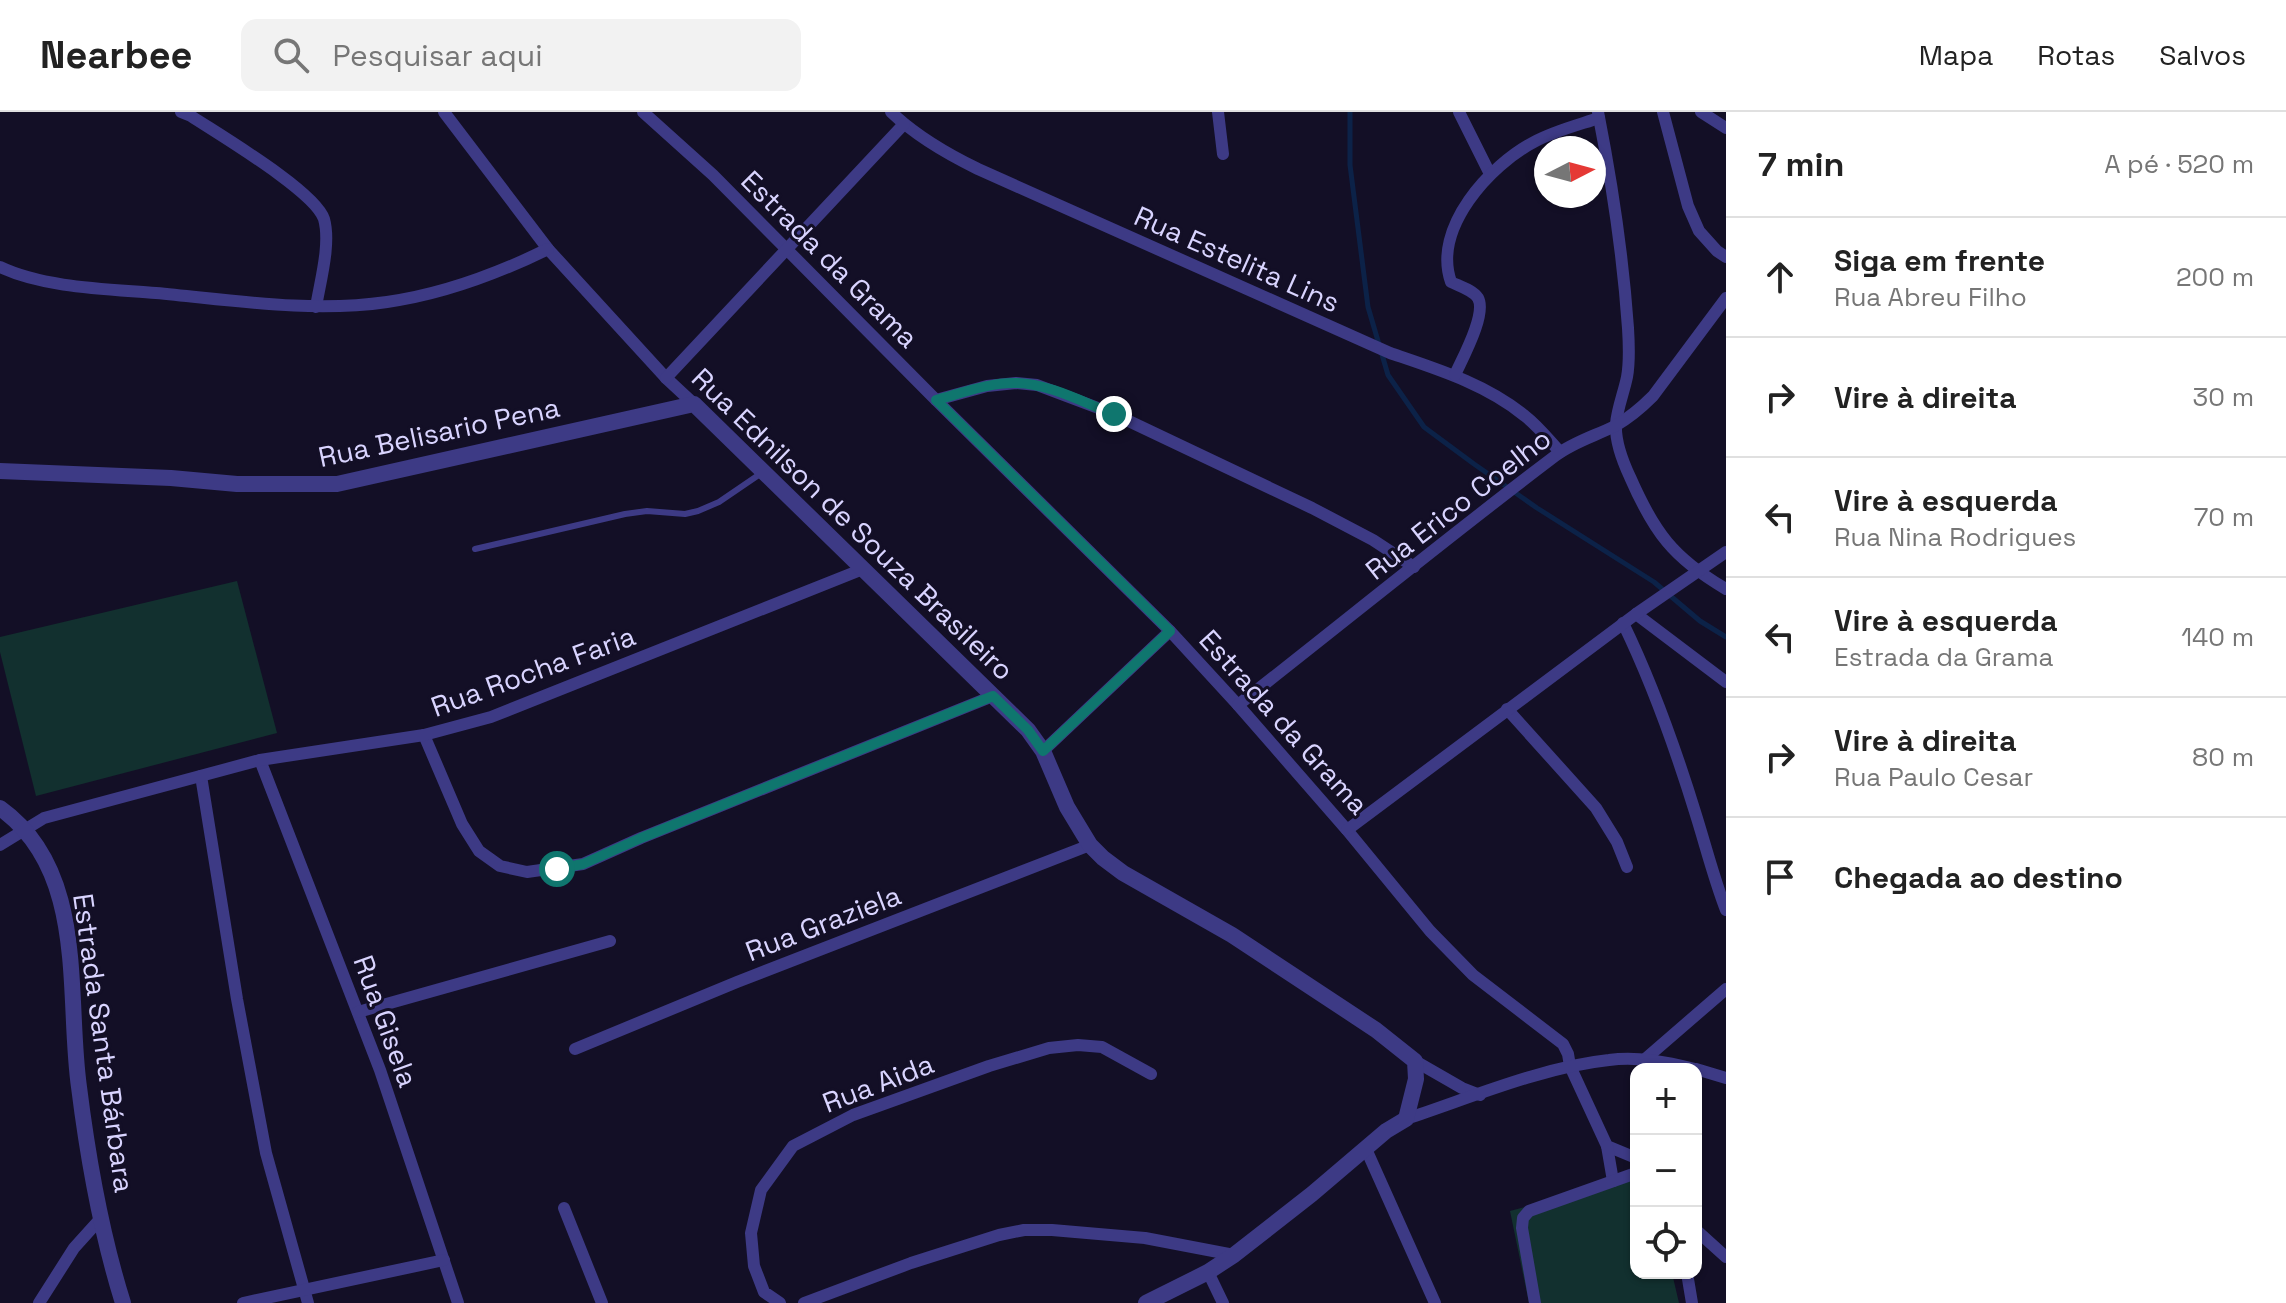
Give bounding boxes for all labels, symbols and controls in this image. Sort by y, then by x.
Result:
search box [241,19,801,91]
text: Nearbee [40,31,193,79]
icon: search [269,33,313,77]
text: Pesquisar aqui [333,36,542,75]
text: Mapa [1919,37,1993,73]
text: Rotas [2037,37,2115,73]
text: Salvos [2159,37,2246,73]
north arrow [1534,136,1606,208]
text: 7 min [1758,143,1845,186]
text: A pé · 520 m [2104,147,2254,181]
street label: Estrada da Grama [734,163,926,355]
street label: Rua Estelita Lins [1129,198,1345,320]
text: Siga em frente [1834,241,2045,280]
icon: ahead [1758,255,1802,299]
text: 200 m [2176,260,2254,294]
text: Rua Abreu Filho [1834,280,2027,314]
street label: Rua Ednilson de Souza Brasileiro [684,360,1022,688]
icon: right [1758,375,1802,419]
text: Vire à direita [1834,378,2017,417]
text: 30 m [2193,380,2254,414]
street label: Rua Belisario Pena [315,389,563,475]
route end [1096,396,1132,432]
street label: Rua Erico Coelho [1358,420,1558,588]
text: Vire à esquerda [1834,481,2058,520]
icon: left [1758,495,1802,539]
text: 70 m [2194,500,2254,534]
text: Rua Nina Rodrigues [1834,520,2076,554]
text: Vire à esquerda [1834,601,2058,640]
icon: left [1758,615,1802,659]
street label: Rua Rocha Faria [426,617,640,725]
text: 140 m [2181,620,2254,654]
street label: Estrada da Grama [1192,622,1376,822]
text: Estrada da Grama [1834,640,2054,674]
text: Vire à direita [1834,721,2017,760]
icon: right [1758,735,1802,779]
text: 80 m [2192,740,2254,774]
text: Rua Paulo Cesar [1834,760,2033,794]
route start [539,851,575,887]
icon: arrive [1758,855,1802,899]
text: Chegada ao destino [1834,858,2123,897]
street label: Rua Graziela [740,877,906,969]
street label: Estrada Santa Bárbara [65,891,143,1195]
street label: Rua Gisela [346,950,426,1092]
street label: Rua Aida [817,1045,939,1121]
map controls [1630,1063,1702,1279]
button: + [1630,1063,1702,1135]
button: − [1630,1135,1702,1207]
button: locate [1630,1207,1702,1279]

